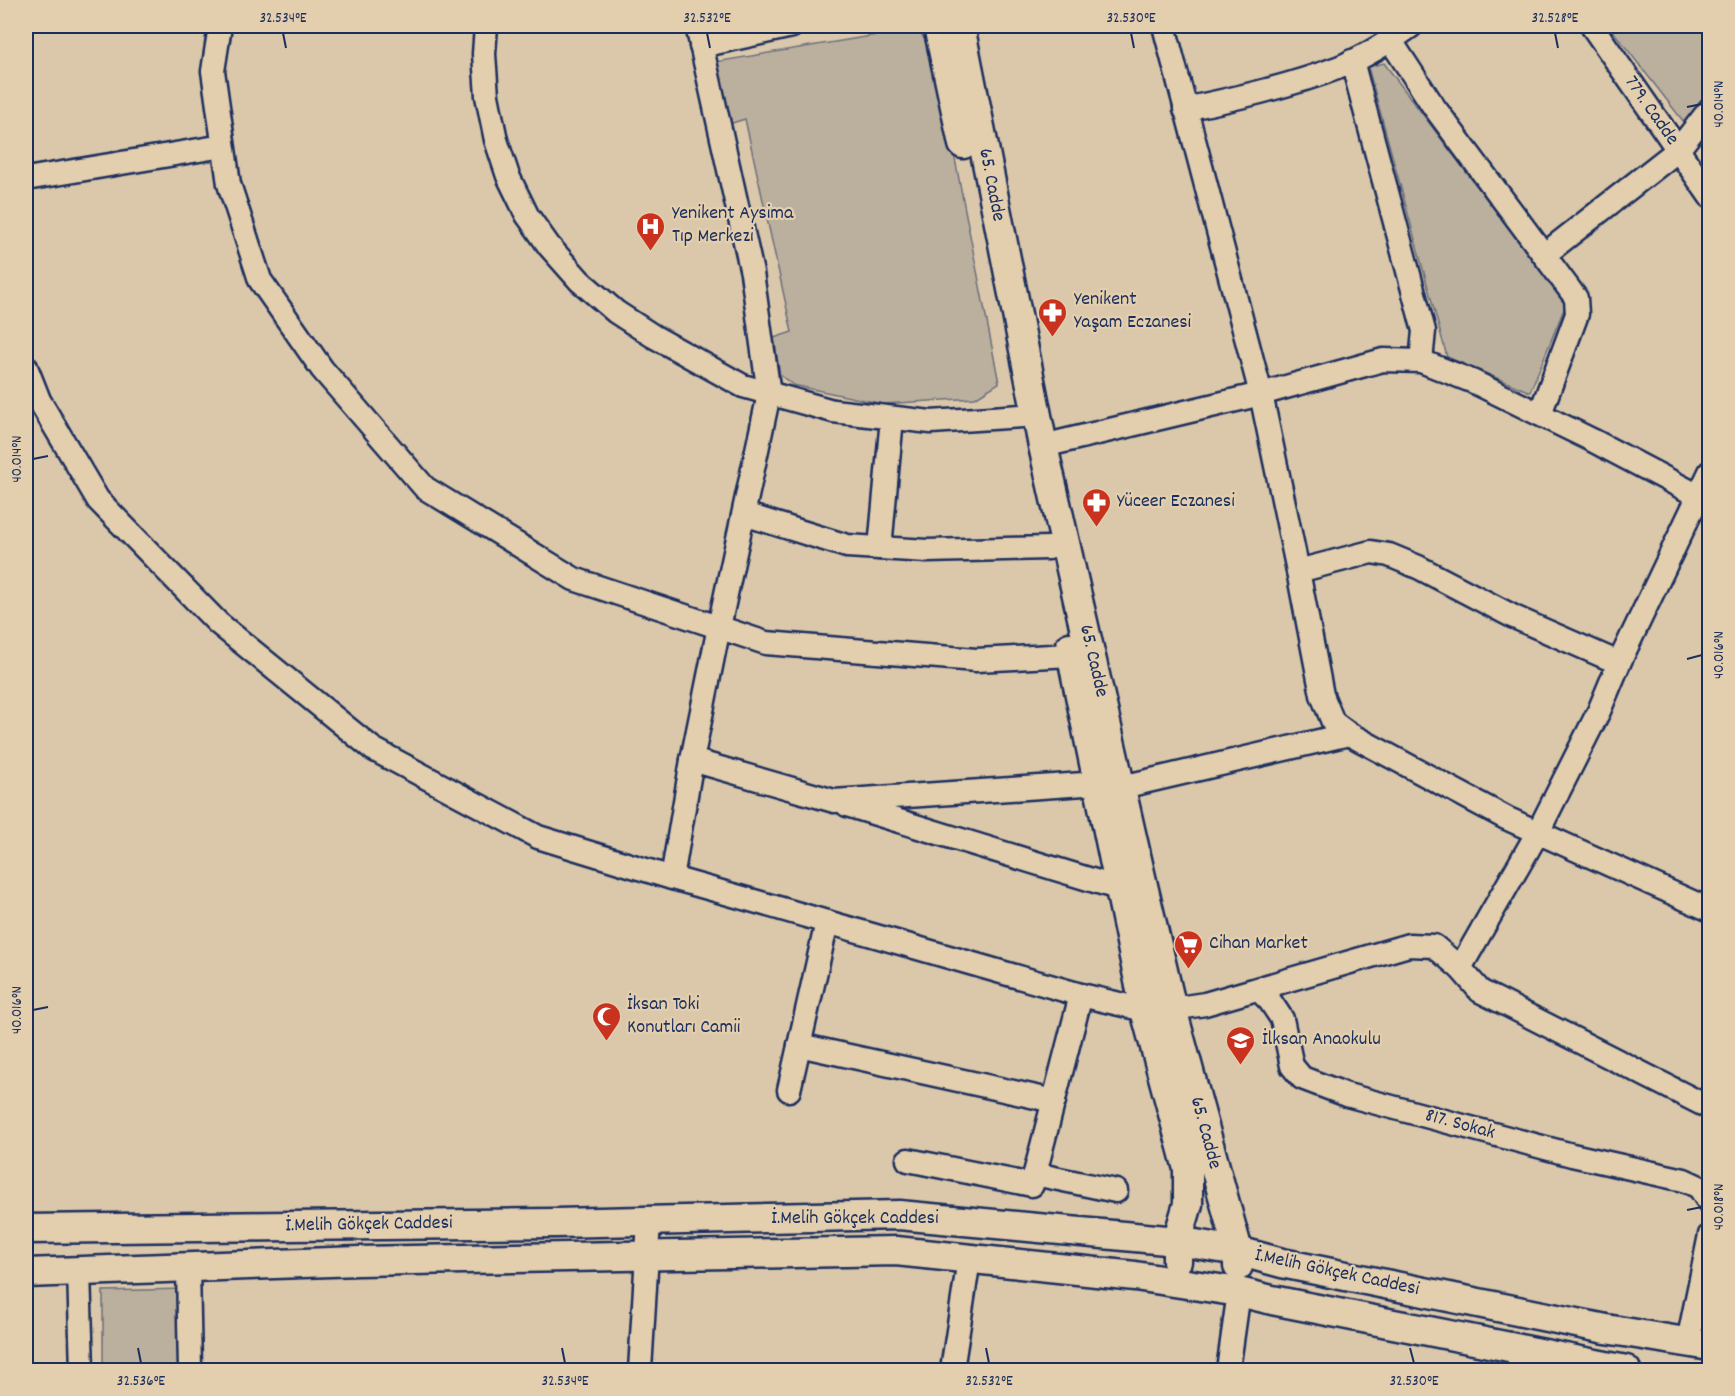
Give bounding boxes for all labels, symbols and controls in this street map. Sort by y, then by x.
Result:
text: 32.534°E [259,8,307,30]
text: 32.532°E [683,8,731,30]
text: 32.530°E [1106,8,1156,30]
text: 32.528°E [1532,8,1579,30]
street label: 779. Cadde [1617,71,1685,152]
text: 40.014°N [1709,81,1731,127]
street label: 65. Cadde [970,146,1012,224]
place label: Yenikent Aysima Tıp Merkezi [672,200,794,251]
hospital icon: Yenikent Aysima Tıp Merkezi [635,210,667,252]
place label: Yenikent Yaşam Eczanesi [1074,286,1192,337]
pharmacy icon: Yenikent Yaşam Eczanesi [1037,296,1069,338]
text: 40.014°N [7,436,29,482]
pharmacy icon: Yüceer Eczanesi [1080,486,1112,528]
place label: Yüceer Eczanesi [1117,488,1235,516]
street label: 65. Cadde [1071,622,1115,700]
text: 40.016°N [1709,631,1731,679]
supermarket icon: Cihan Market [1172,928,1204,970]
place label: Cihan Market [1209,930,1308,958]
text: 40.016°N [7,986,29,1034]
place label: İksan Toki Konutları Camii [627,991,741,1042]
mosque icon: İksan Toki Konutları Camii [590,1000,622,1042]
school or university icon: İlksan Anaokulu [1225,1024,1257,1066]
place label: İlksan Anaokulu [1262,1026,1381,1054]
street label: 65. Cadde [1182,1094,1228,1172]
street label: 817. Sokak [1422,1102,1498,1148]
text: 40.018°N [1709,1184,1731,1230]
street label: İ.Melih Gökçek Caddesi [771,1205,939,1233]
street label: İ.Melih Gökçek Caddesi [285,1210,453,1240]
street label: İ.Melih Gökçek Caddesi [1252,1242,1422,1304]
text: 32.536°E [117,1371,165,1393]
text: 32.534°E [541,1371,589,1393]
text: 32.532°E [965,1371,1013,1393]
text: 32.530°E [1389,1371,1439,1393]

